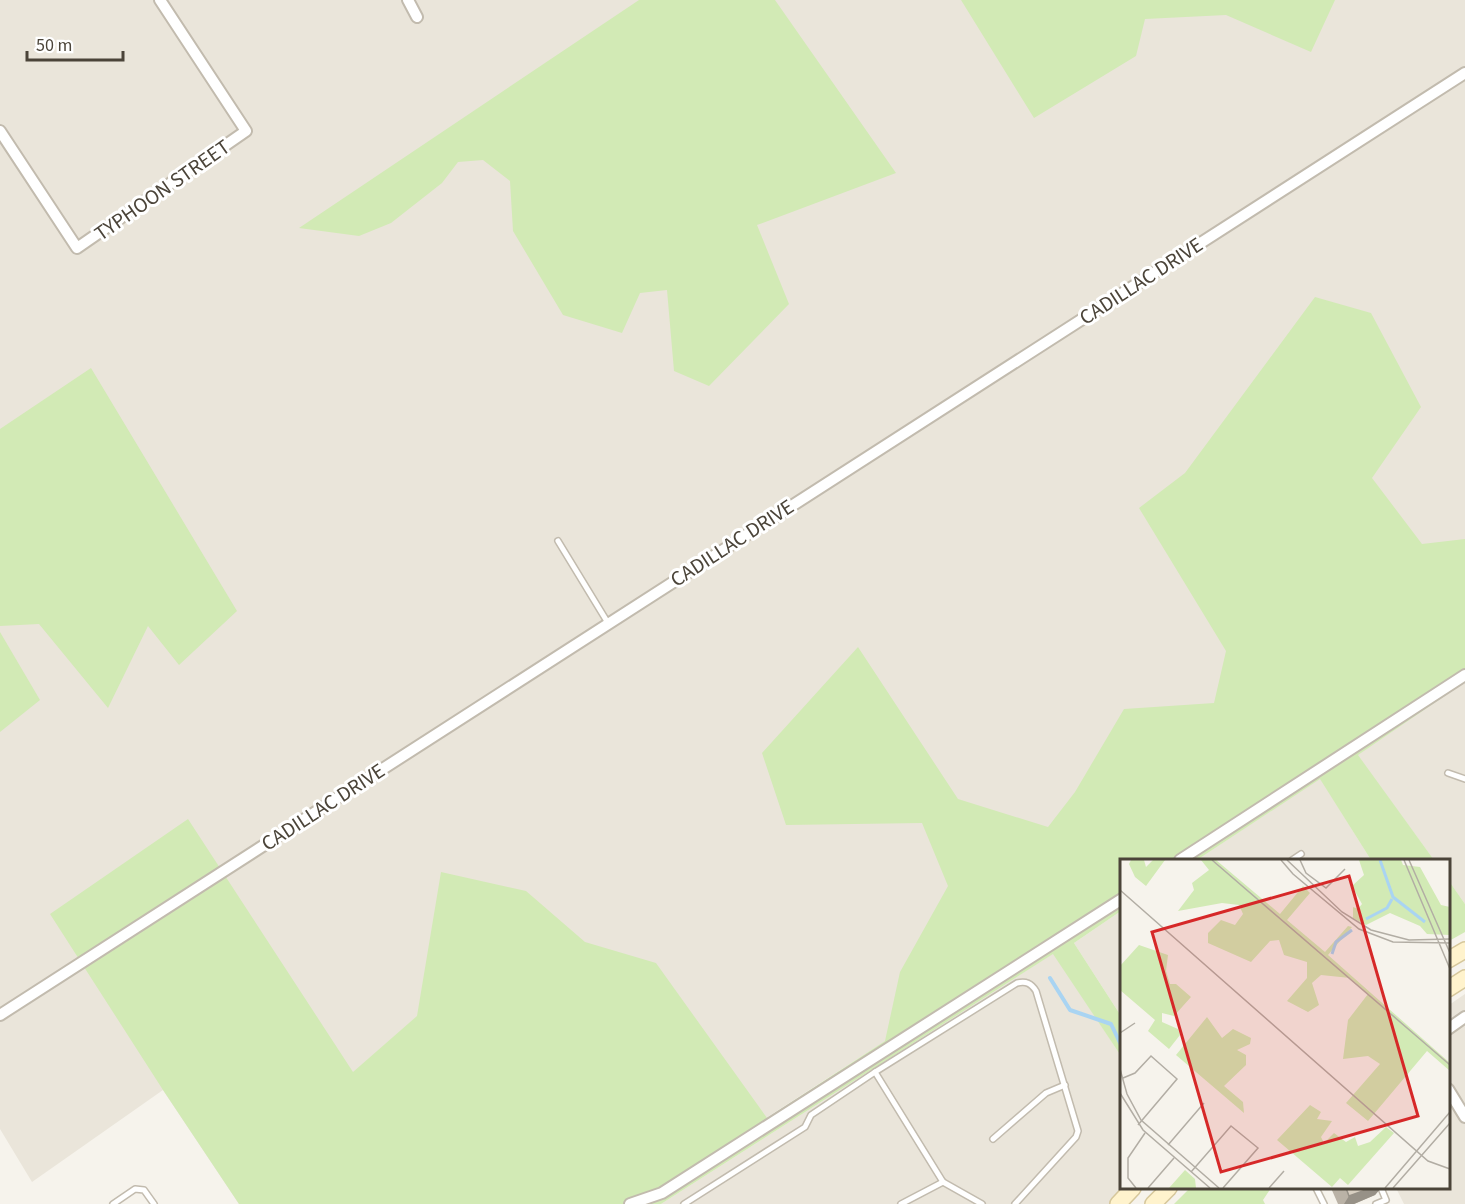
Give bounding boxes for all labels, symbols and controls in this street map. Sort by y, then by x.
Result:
scale bar [27,24,123,62]
text: 50 m [36,33,72,58]
street label: TYPHOON STREET [88,132,236,248]
street label: CADILLAC DRIVE [1073,230,1209,332]
street label: CADILLAC DRIVE [664,492,800,594]
street label: CADILLAC DRIVE [255,756,391,858]
inset map [1120,859,1450,1189]

